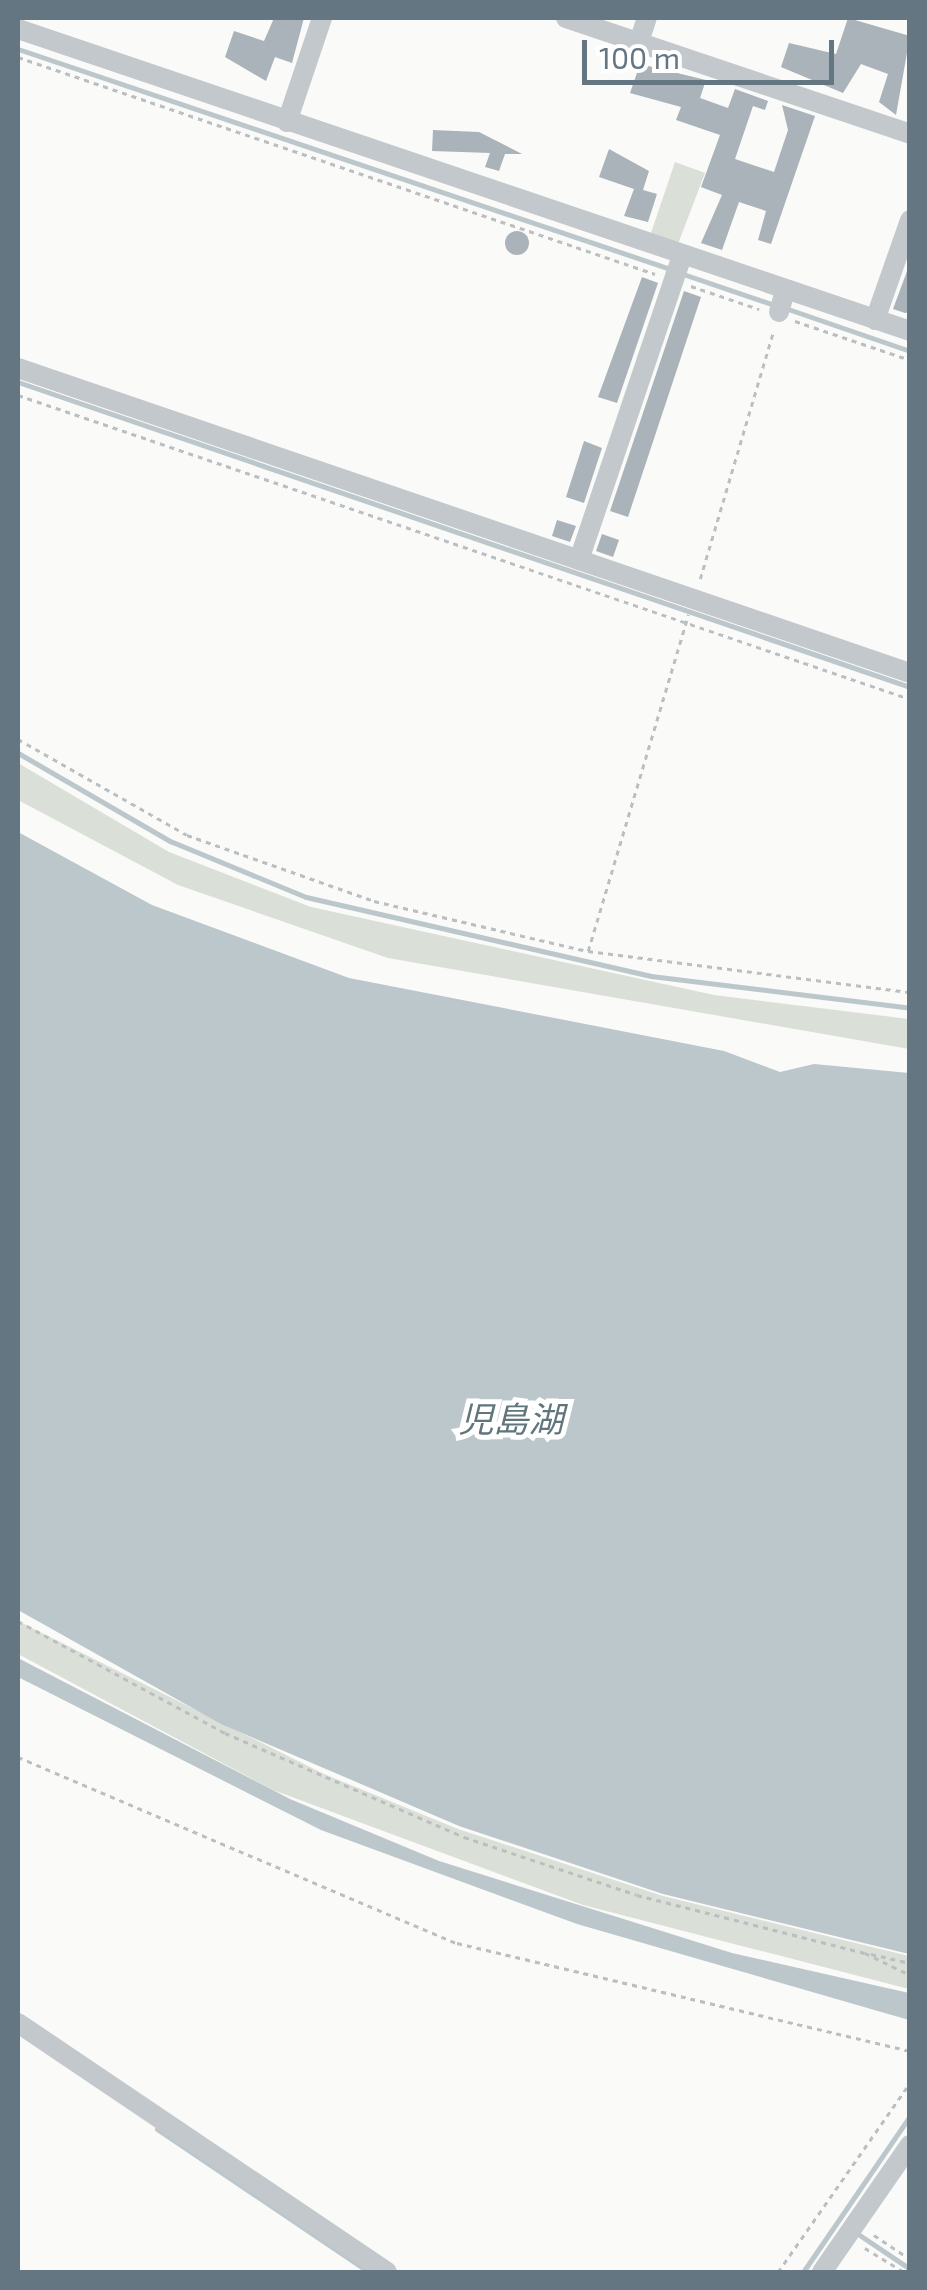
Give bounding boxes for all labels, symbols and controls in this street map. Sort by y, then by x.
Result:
scale bar [587,20,840,82]
text: 100 m [599,39,680,75]
water label: 児島湖 [459,1397,563,1439]

